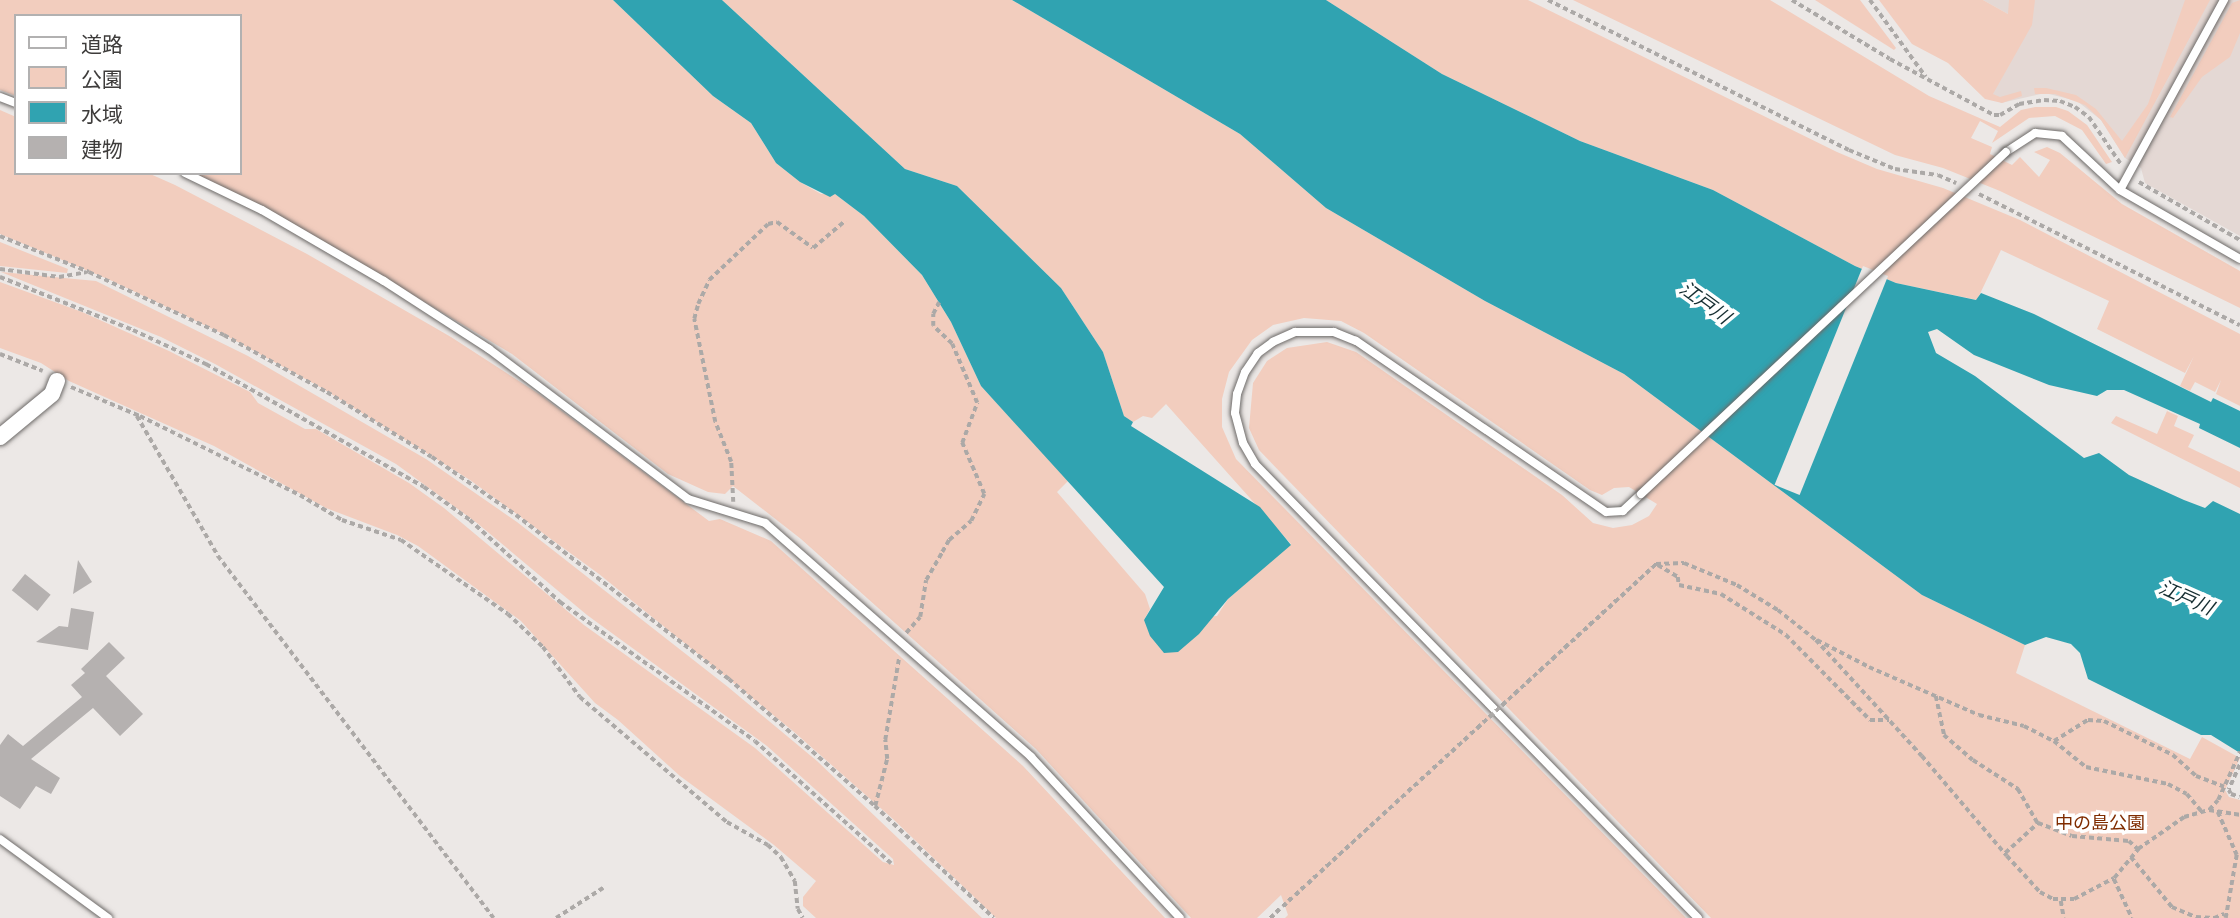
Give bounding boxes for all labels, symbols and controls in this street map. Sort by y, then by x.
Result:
legend [14,14,242,175]
text: 道路 [81,30,123,58]
text: 公園 [81,65,123,93]
text: 水域 [81,100,123,128]
text: 建物 [81,135,123,163]
water label: 江戸川 [1675,277,1735,329]
water label: 江戸川 [2155,576,2217,620]
park label: 中の島公園 [2055,811,2145,833]

